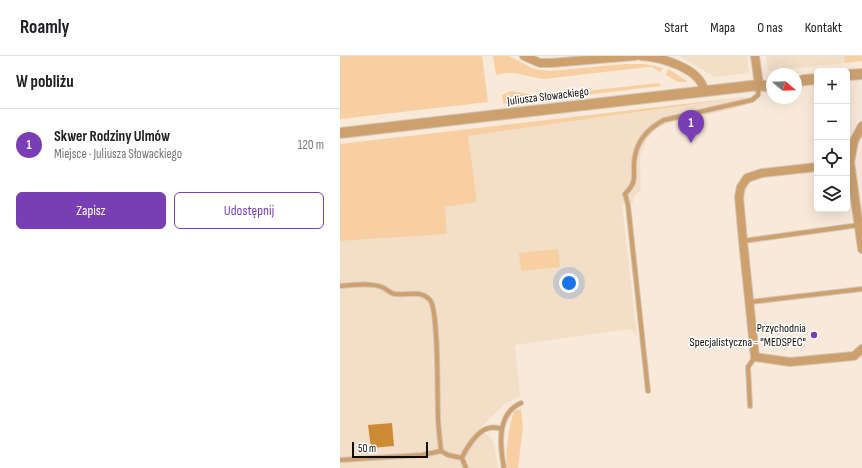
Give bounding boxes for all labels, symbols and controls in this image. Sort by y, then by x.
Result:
text: Roamly [20,16,70,39]
text: Start [664,19,688,36]
text: Mapa [710,19,735,36]
text: O nas [757,19,783,36]
text: Kontakt [805,19,842,36]
north arrow [766,68,802,104]
map controls [814,68,850,212]
button: + [814,68,850,104]
text: W pobliżu [16,72,74,92]
street label: Juliusza Słowackiego [506,84,590,109]
button: − [814,104,850,140]
pin: 1 [678,110,704,143]
text: Skwer Rodziny Ulmów [54,127,170,146]
text: 1 [26,137,32,153]
text: 120 m [298,137,324,153]
button: locate [814,140,850,176]
text: Miejsce · Juliusza Słowackiego [54,146,182,162]
button: layers [814,176,850,212]
button: Zapisz [16,192,166,229]
button: Udostępnij [174,192,324,229]
your location [559,273,579,293]
place label: Przychodnia Specjalistyczna - "MEDSPEC" [690,321,806,350]
marker: Przychodnia Specjalistyczna - "MEDSPEC" [809,330,819,340]
scale bar [352,440,428,459]
text: 50 m [358,442,376,455]

